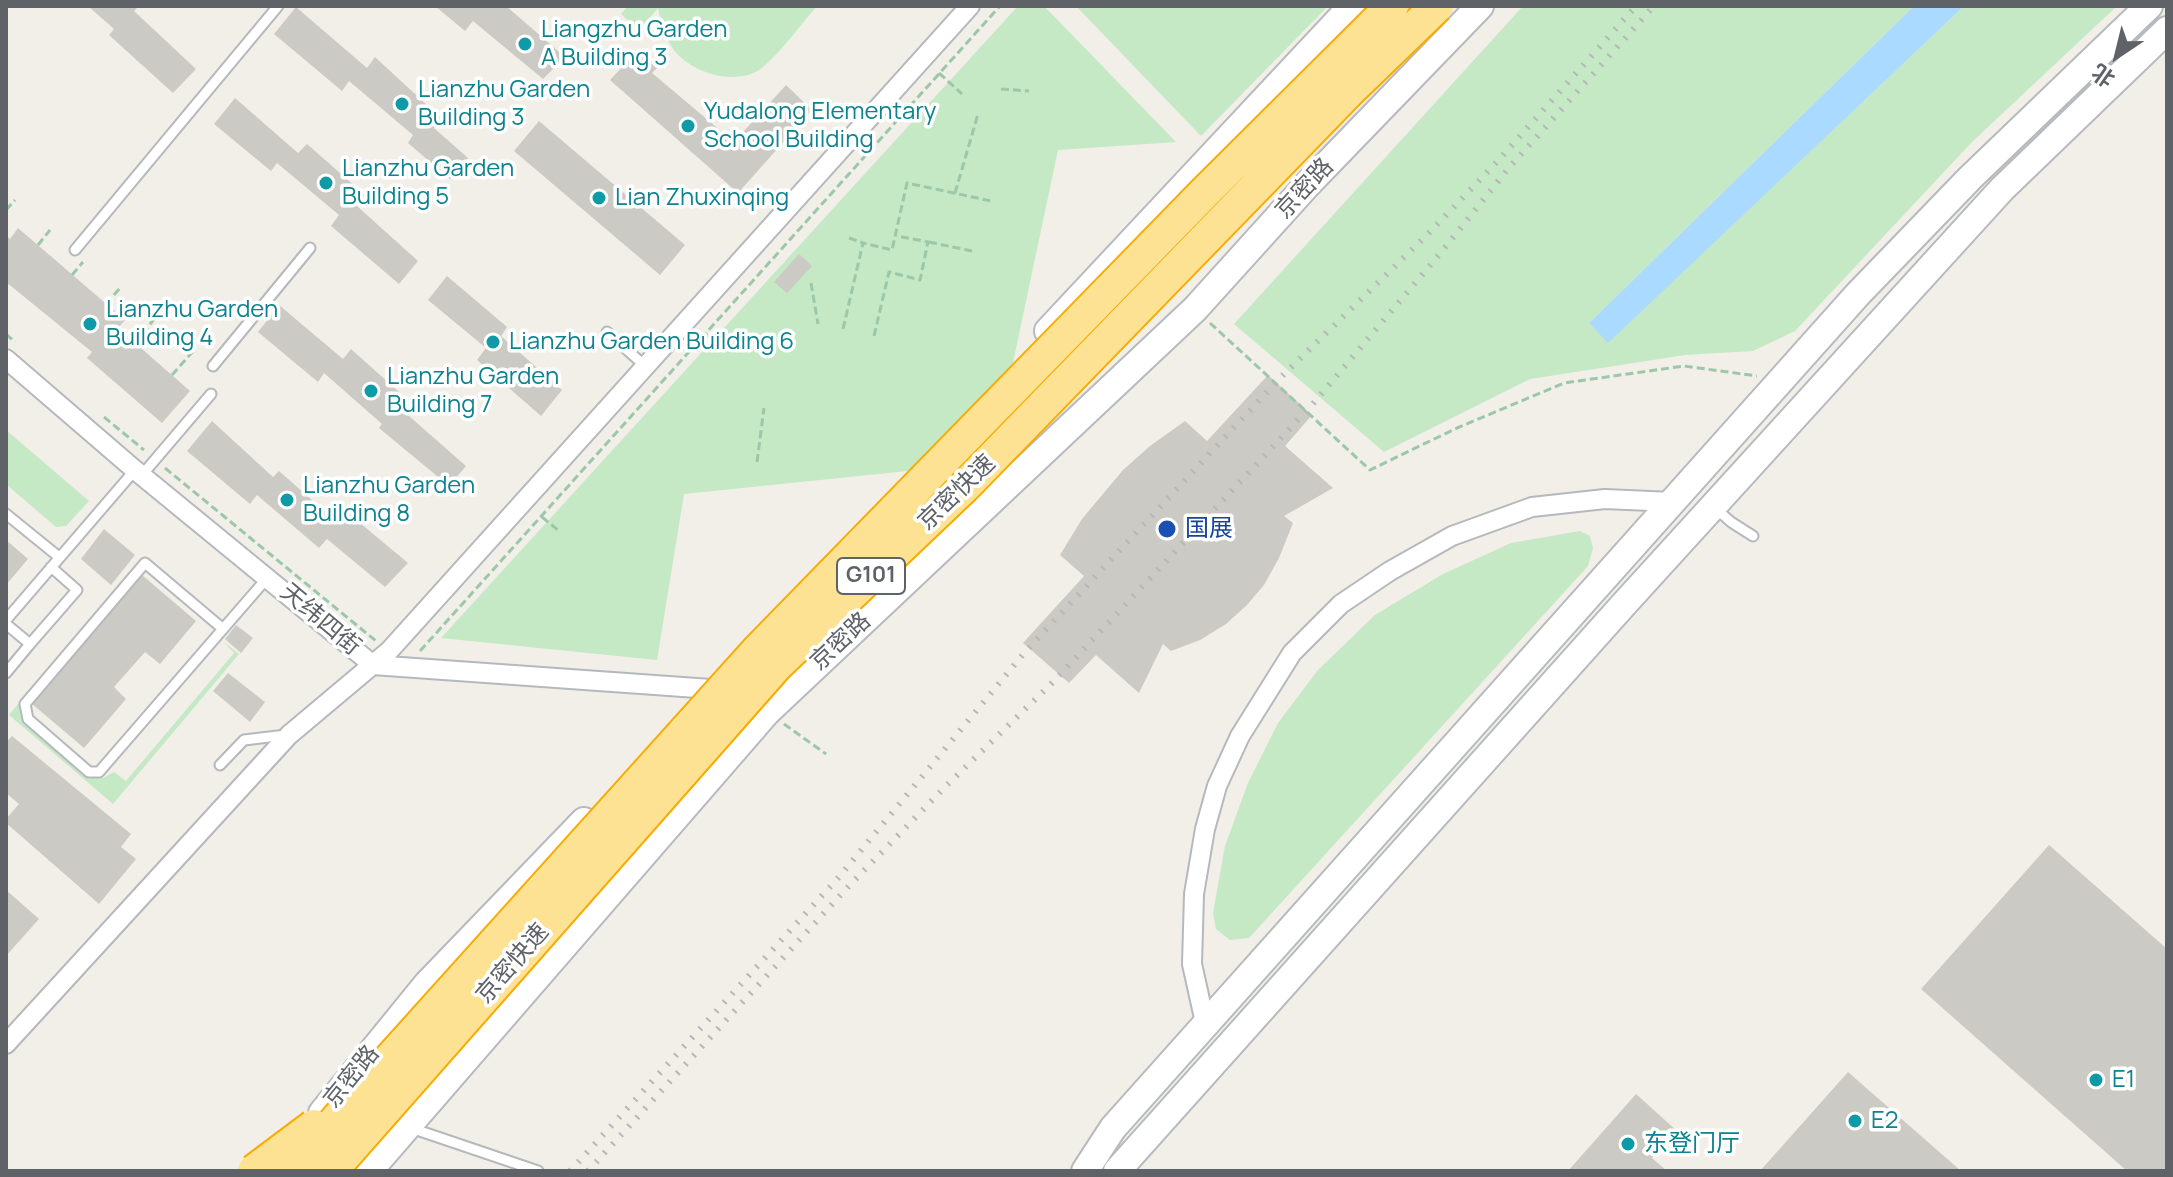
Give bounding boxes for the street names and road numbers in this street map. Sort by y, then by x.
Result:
street label: 京密路 [1270,153,1340,225]
street label: 京密快速 [912,449,1002,537]
road number: G101 [837,558,905,594]
street label: 天纬四街 [274,578,366,662]
street label: 京密路 [805,607,877,677]
street label: 京密快速 [471,918,555,1010]
street label: 京密路 [318,1040,386,1114]

